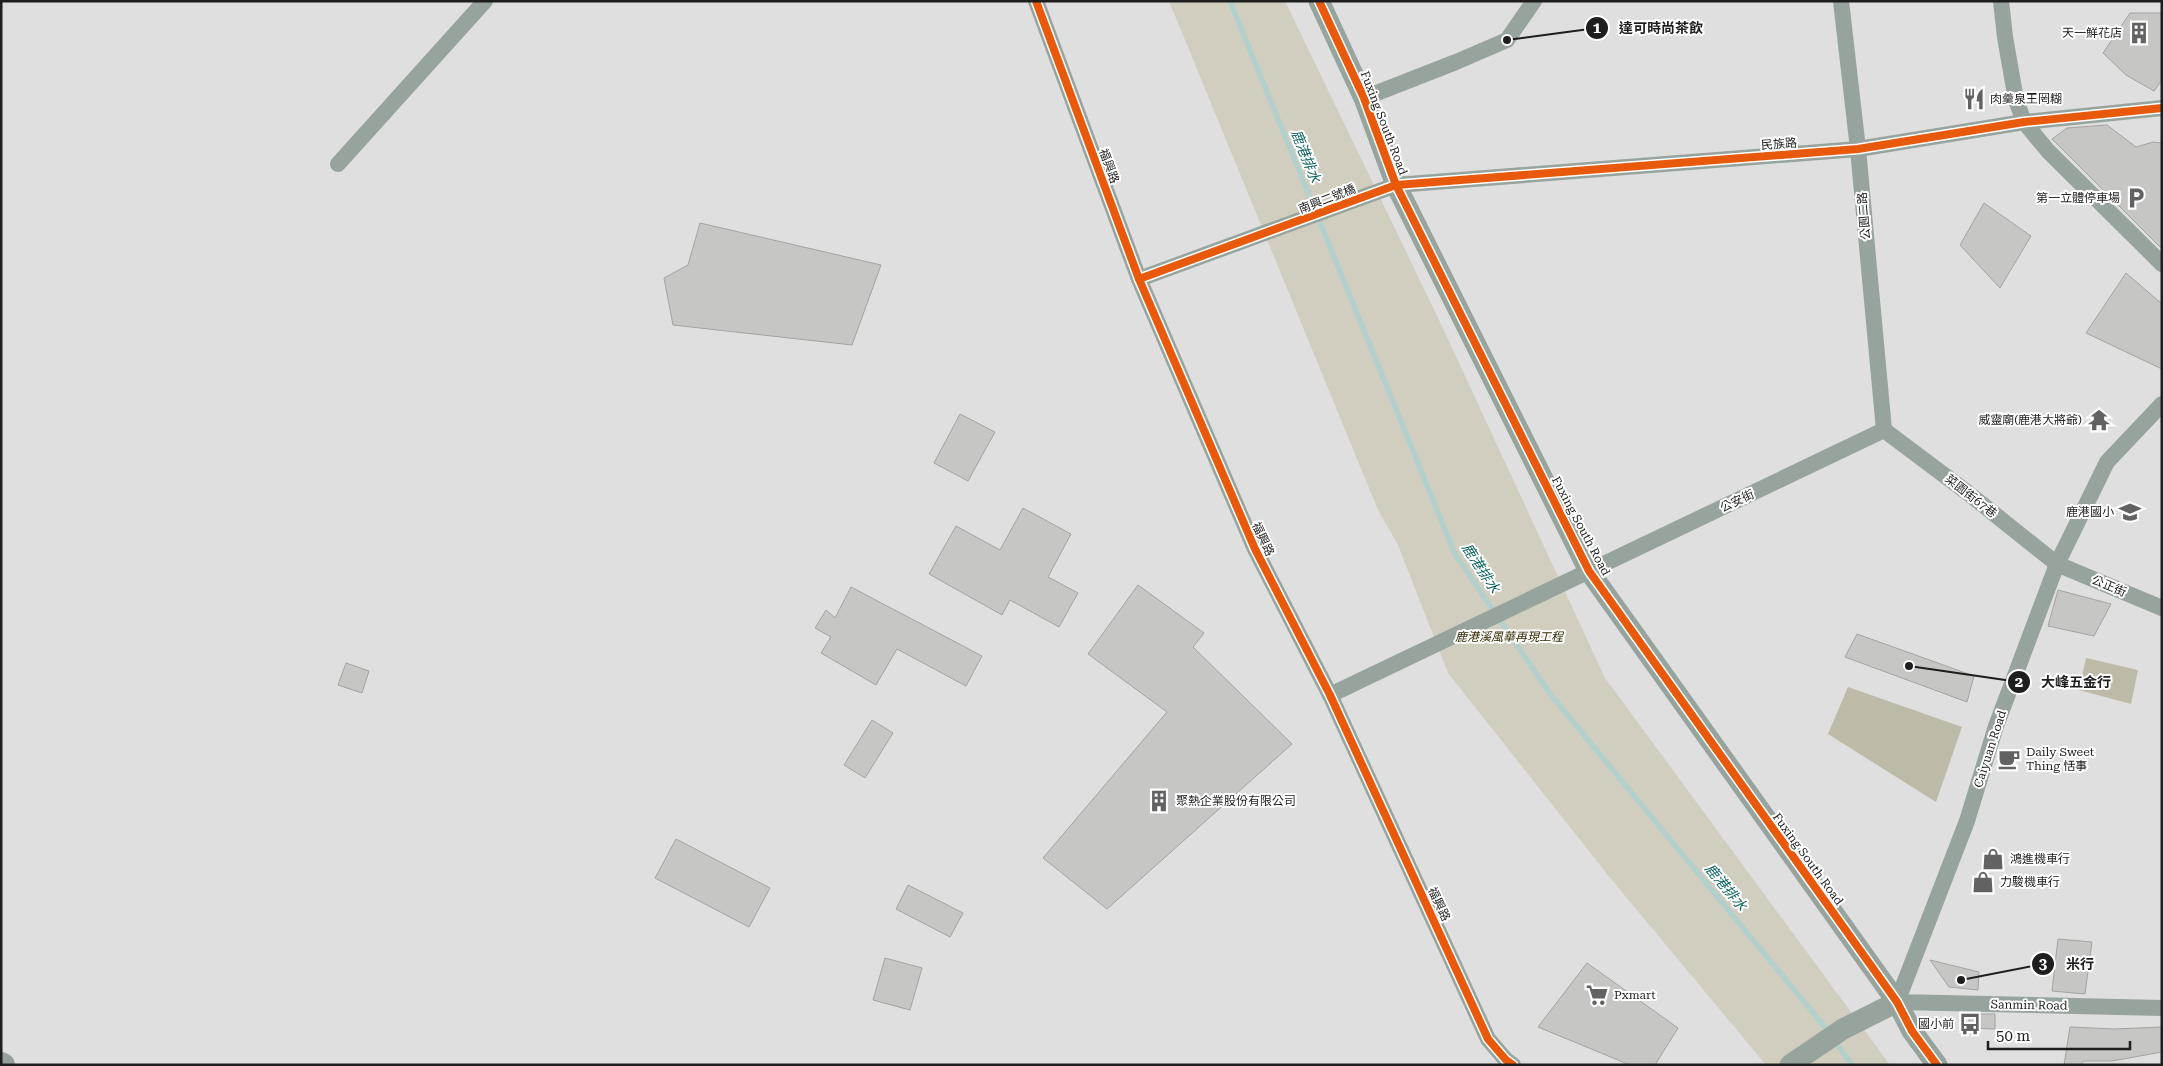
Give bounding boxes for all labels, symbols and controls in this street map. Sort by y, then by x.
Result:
callout: 達可時尚茶飲 [1584,13,1713,42]
text: 1 [1593,19,1602,37]
text: 達可時尚茶飲 [1619,20,1703,36]
building icon: 天一鮮花店 [2126,20,2152,46]
place label: 天一鮮花店 [2062,26,2122,40]
street label: Fuxing South Road [1358,69,1410,177]
restaurant icon: 肉羹泉王罔糊 [1961,86,1987,112]
place label: 肉羹泉王罔糊 [1990,92,2062,106]
water label: 鹿港排水 [1288,127,1324,186]
street label: 民族路 [1761,136,1797,152]
street label: 福興路 [1096,147,1122,185]
street label: 南興二號橋 [1296,182,1358,216]
parking icon: 第一立體停車場 [2123,185,2149,211]
street label: 公園二路 [1855,191,1873,241]
place label: 第一立體停車場 [2036,191,2120,205]
temple icon: 威靈廟(鹿港大將爺) [2086,407,2112,433]
place label: 威靈廟(鹿港大將爺) [1978,413,2082,427]
street label: 菜園街67巷 [1942,472,2000,520]
street label: Fuxing South Road [1549,474,1613,578]
street label: 公安街 [1718,487,1756,515]
school or university icon: 鹿港國小 [2117,499,2143,525]
place label: 鹿港國小 [2066,505,2114,519]
street label: 福興路 [1249,520,1277,558]
water label: 鹿港排水 [1459,540,1504,597]
street label: 公正街 [2090,573,2128,599]
park label: 鹿港溪風華再現工程 [1455,630,1565,644]
callout: 大峰五金行 [2006,667,2121,696]
text: 2 [2015,673,2023,691]
text: 大峰五金行 [2041,674,2111,690]
street label: Caiyuan Road [1971,708,2009,789]
place label: Daily Sweet Thing 恬事 [2026,745,2095,773]
cafe icon: Daily Sweet Thing 恬事 [1996,746,2022,772]
building icon: 聚熱企業股份有限公司 [1146,788,1172,814]
place label: 聚熱企業股份有限公司 [1176,794,1296,808]
street label: Fuxing South Road [1770,810,1846,908]
shop icon: 鴻進機車行 [1980,846,2006,872]
place label: 鴻進機車行 [2010,852,2070,866]
water label: 鹿港排水 [1702,860,1751,914]
shop icon: 力駿機車行 [1970,869,1996,895]
place label: 力駿機車行 [2000,875,2060,889]
street label: 福興路 [1425,885,1453,923]
callout: 米行 [2031,949,2104,978]
text: 3 [2039,955,2048,973]
text: 米行 [2066,956,2094,972]
supermarket icon: Pxmart [1584,982,1610,1008]
place label: Pxmart [1614,988,1656,1002]
street label: Sanmin Road [1990,997,2068,1013]
bus stop icon: 國小前 [1957,1011,1983,1037]
place label: 國小前 [1918,1017,1954,1031]
scale bar [1988,1018,2130,1050]
text: 50 m [1996,1027,2031,1045]

